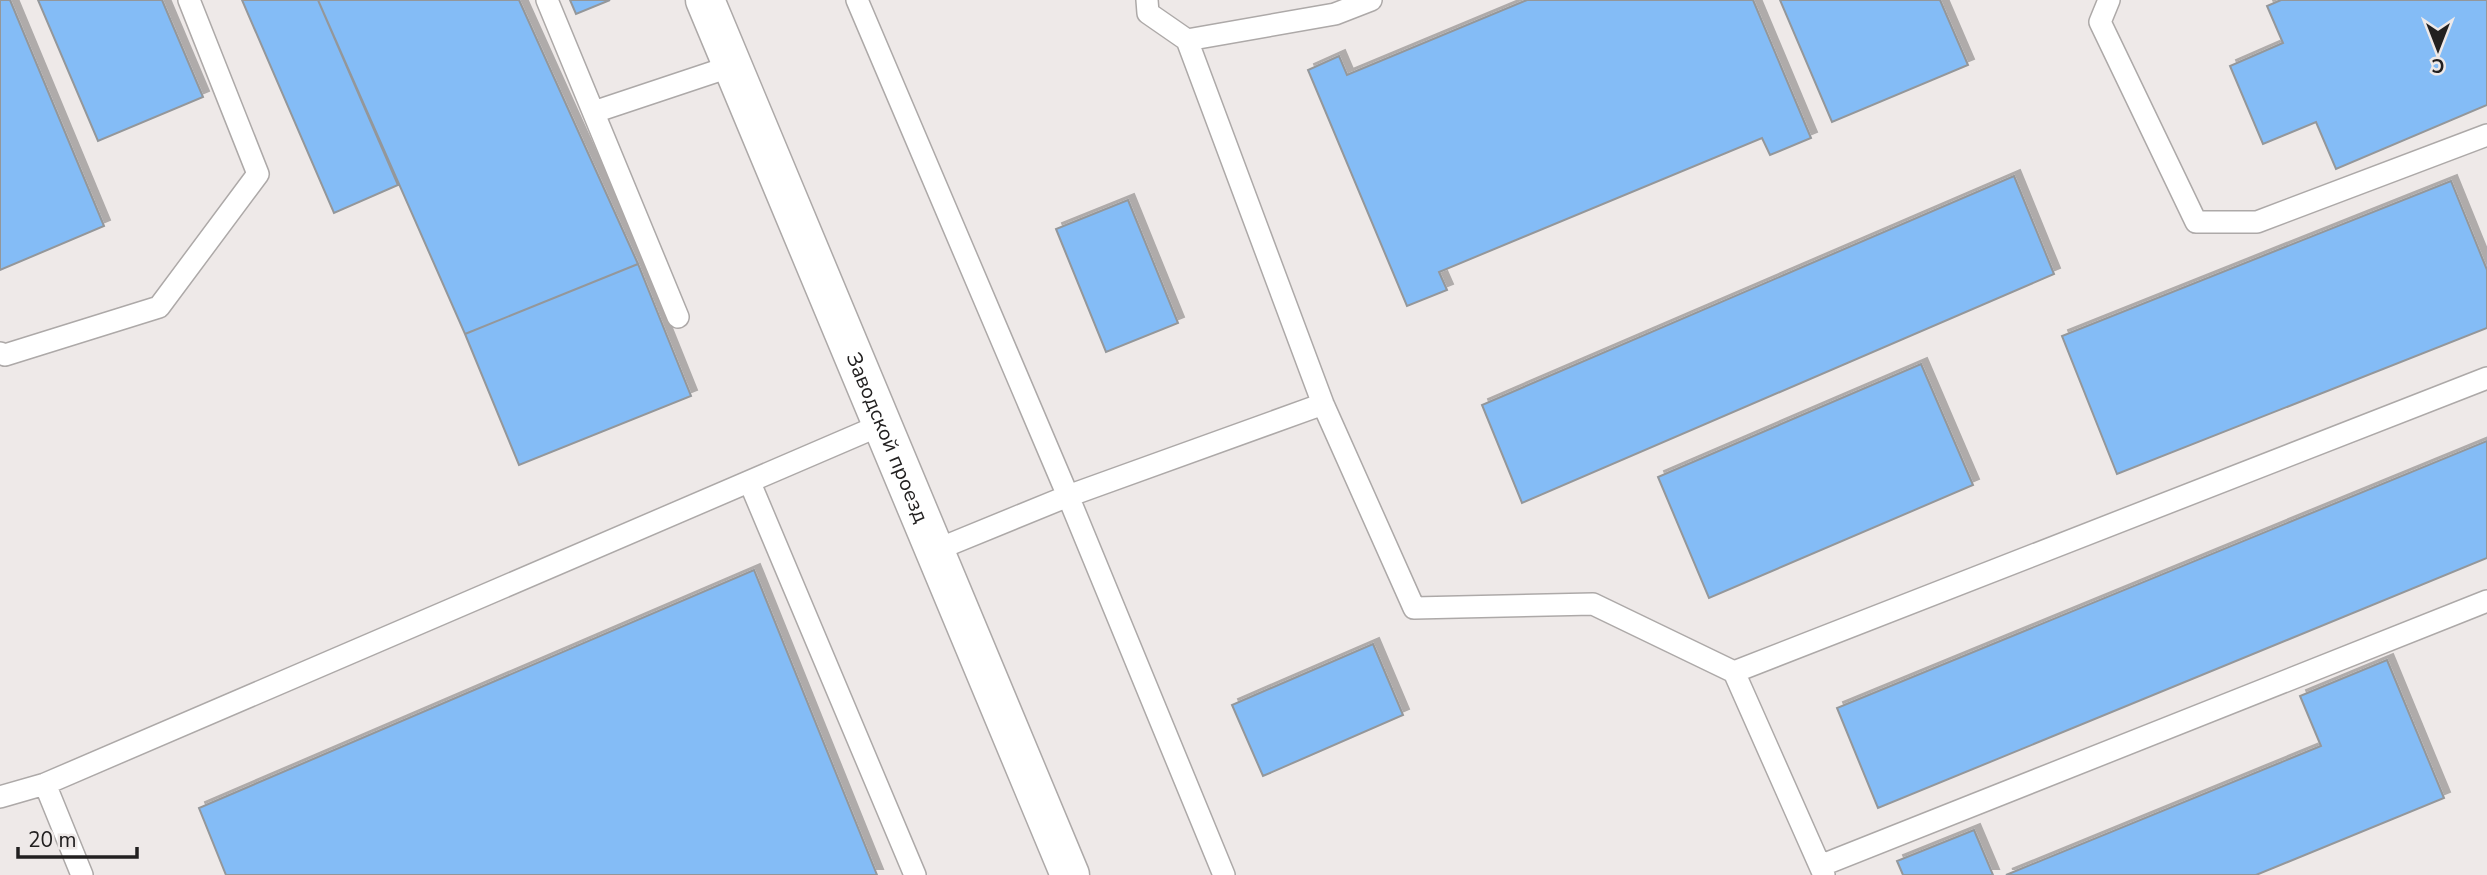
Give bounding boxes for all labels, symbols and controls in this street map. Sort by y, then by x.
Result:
north arrow [2403,14,2473,84]
text: С [2431,52,2444,78]
street label: Заводской проезд [839,348,935,527]
scale bar [18,816,136,860]
text: 20 m [28,826,77,854]

